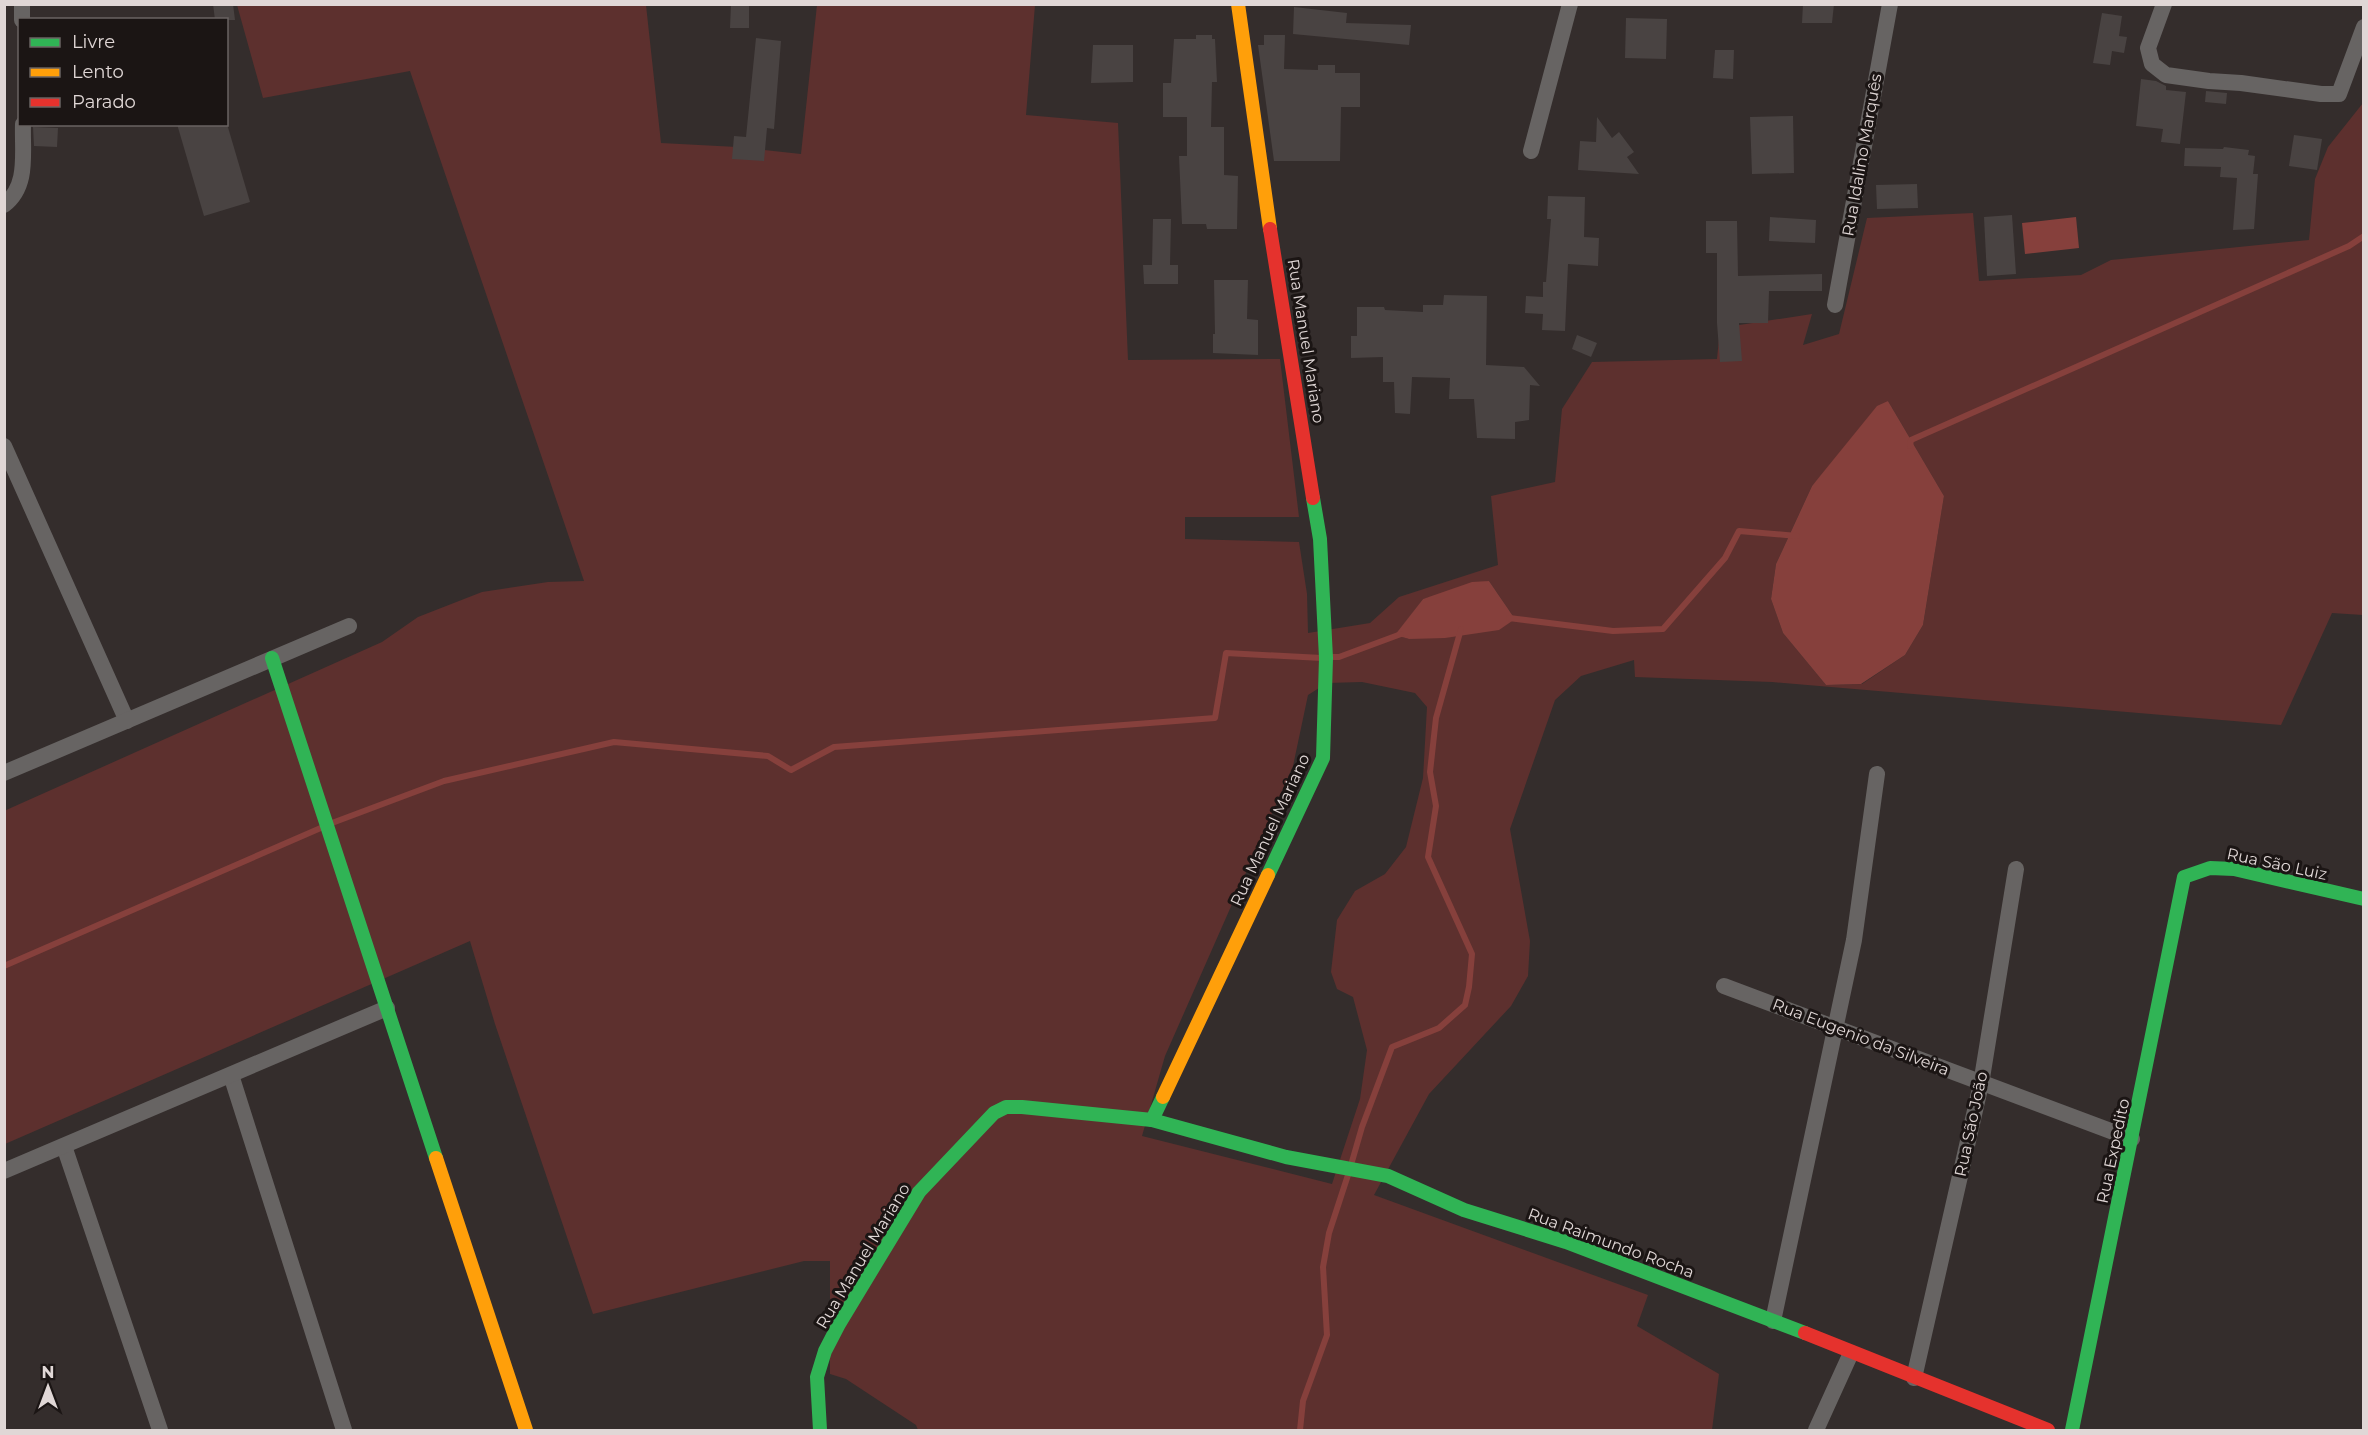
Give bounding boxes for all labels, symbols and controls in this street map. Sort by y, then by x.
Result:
legend [18,18,228,126]
text: Livre [72,31,115,53]
text: Lento [72,61,124,83]
street label: Rua Idalino Marquês [1838,72,1886,238]
text: Parado [72,91,136,113]
street label: Rua Manuel Mariano [1284,258,1328,424]
street label: Rua Manuel Mariano [1226,751,1314,909]
street label: Rua São Luiz [2225,844,2329,884]
street label: Rua Eugenio da Silveira [1770,994,1952,1080]
street label: Rua São João [1951,1070,1991,1178]
street label: Rua Expedito [2093,1097,2133,1205]
street label: Rua Manuel Mariano [812,1180,914,1332]
street label: Rua Raimundo Rocha [1525,1204,1697,1282]
north arrow [18,1357,78,1417]
text: N [42,1363,54,1382]

